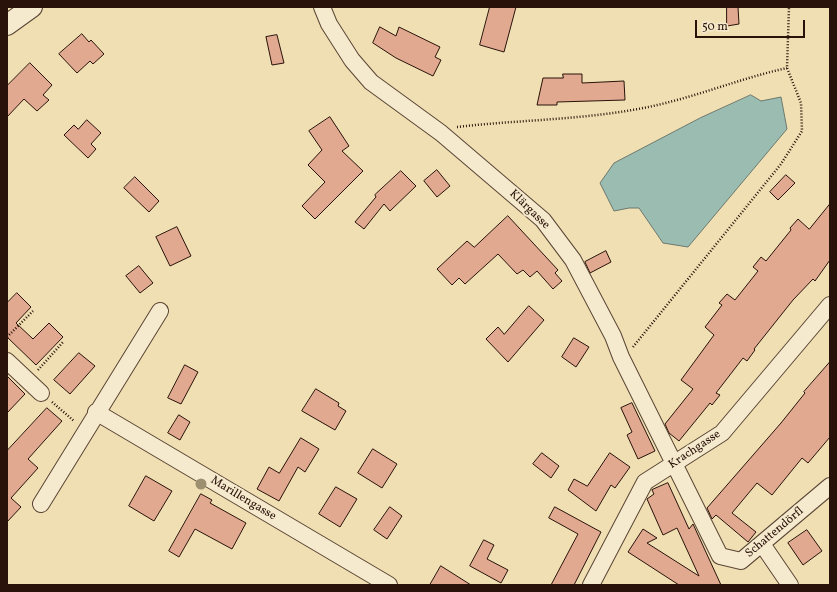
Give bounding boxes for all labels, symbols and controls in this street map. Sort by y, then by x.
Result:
scale bar [697,12,807,38]
text: 50 m [702,19,728,35]
street label: Klärgasse [506,187,552,233]
street label: Krachgasse [666,427,724,473]
street label: Marillengasse [208,474,278,524]
street label: Schattendörfl [743,505,807,561]

